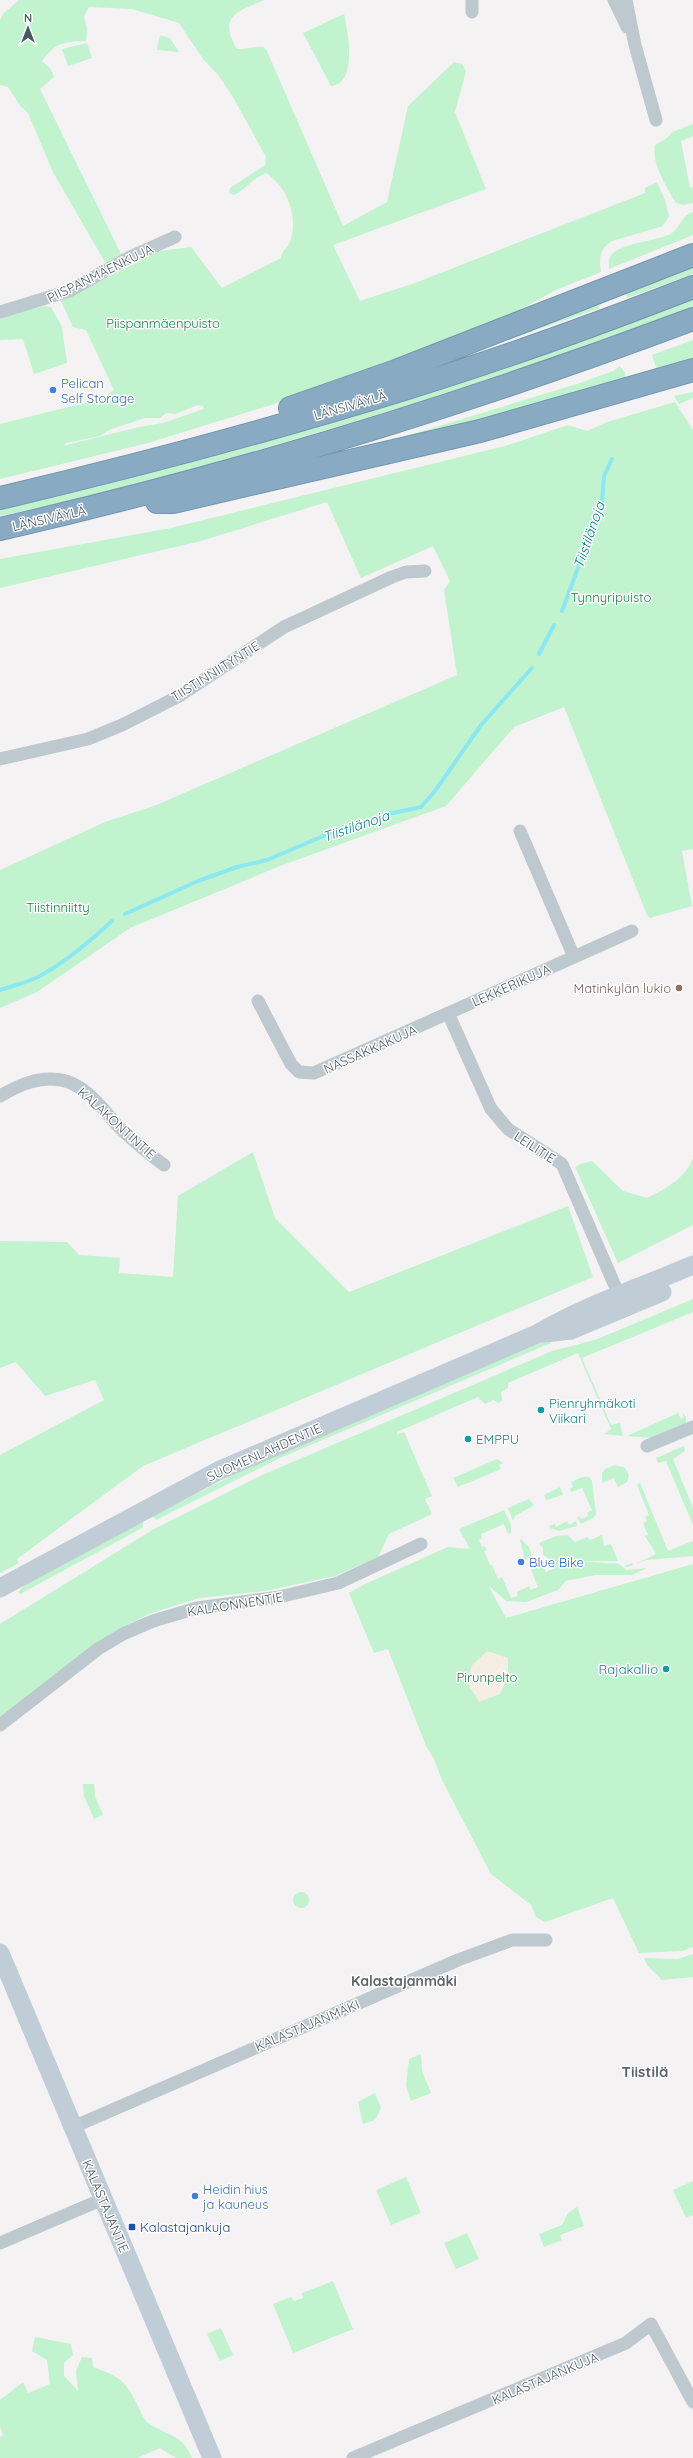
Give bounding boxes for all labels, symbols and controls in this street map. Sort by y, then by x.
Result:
north arrow [8,8,48,48]
text: N [24,11,32,25]
street label: PIISPANMÄENKUJA [44,240,156,306]
park label: Piispanmäenpuisto [106,315,220,331]
place label: Pelican Self Storage [61,375,134,406]
marker: Pelican Self Storage [48,385,58,395]
street label: LÄNSIVÄYLÄ [312,387,389,423]
water label: Tiistilänoja [569,498,609,571]
street label: LÄNSIVÄYLÄ [11,502,88,534]
park label: Tynnyripuisto [571,589,651,605]
street label: TIISTINNIITYNTIE [168,637,262,705]
water label: Tiistilänoja [320,806,393,846]
park label: Tiistinniitty [26,899,90,915]
street label: LEKKERIKUJA [469,960,553,1010]
place label: Matinkylän lukio [573,980,671,996]
marker: Matinkylän lukio [674,983,684,993]
street label: NASSAKKAKUJA [321,1021,420,1077]
street label: KALAKONTINTIE [75,1084,159,1162]
street label: LEILITIE [511,1128,559,1166]
place label: Pienryhmäkoti Viikari [549,1395,636,1426]
marker: Pienryhmäkoti Viikari [536,1405,546,1415]
street label: SUOMENLAHDENTIE [204,1420,324,1484]
place label: EMPPU [476,1431,519,1447]
marker: EMPPU [463,1434,473,1444]
place label: Blue Bike [529,1554,584,1570]
marker: Blue Bike [516,1557,526,1567]
street label: KALAONNENTIE [186,1589,284,1619]
place label: Rajakallio [599,1661,658,1677]
marker: Rajakallio [661,1664,671,1674]
park label: Pirunpelto [457,1669,518,1685]
district label: Kalastajanmäki [351,1972,457,1990]
street label: KALASTAJANMÄKI [252,1996,362,2054]
district label: Tiistilä [622,2062,668,2081]
street label: KALASTAJANTIE [79,2157,133,2255]
place label: Heidin hius ja kauneus [202,2181,268,2212]
marker: Heidin hius ja kauneus [190,2191,200,2201]
place label: Kalastajankuja [140,2219,230,2235]
marker: Kalastajankuja [127,2222,137,2232]
street label: KALASTAJANKUJA [489,2348,601,2408]

